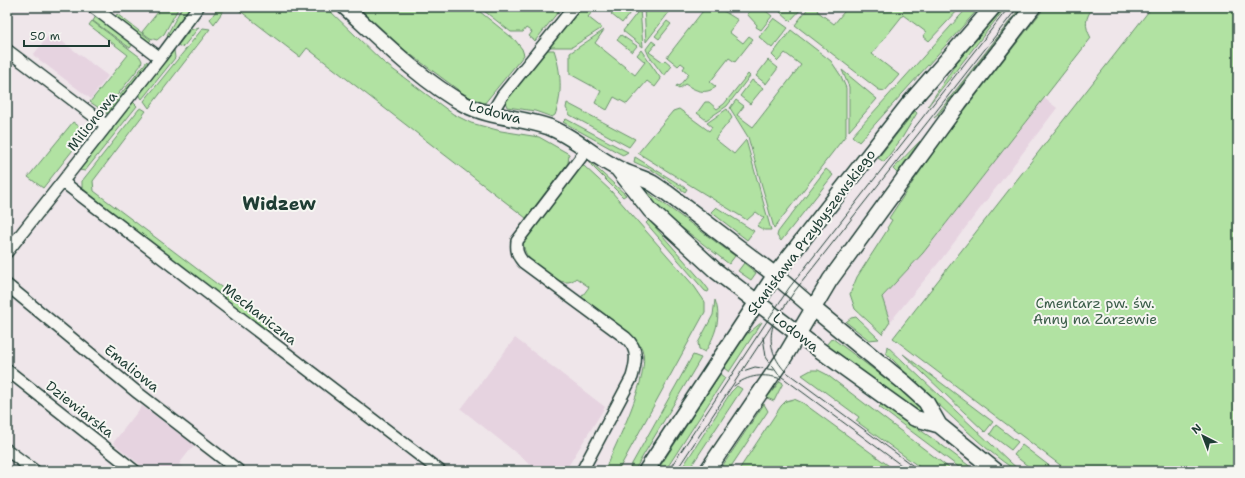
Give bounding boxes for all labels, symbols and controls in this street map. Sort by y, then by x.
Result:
scale bar [24,22,109,48]
text: 50 m [30,28,60,44]
street label: Milionowa [63,87,121,155]
street label: Lodowa [467,96,523,128]
street label: Stanisława Przybyszewskiego [743,146,879,318]
district label: Widzew [242,192,316,216]
street label: Mechaniczna [219,279,301,349]
park label: Cmentarz pw. św. Anny na Zarzewie [1033,294,1157,328]
street label: Lodowa [769,308,823,356]
street label: Emaliowa [101,340,164,396]
street label: Dziewiarska [42,377,118,441]
north arrow [1183,416,1223,456]
text: N [1188,420,1205,437]

